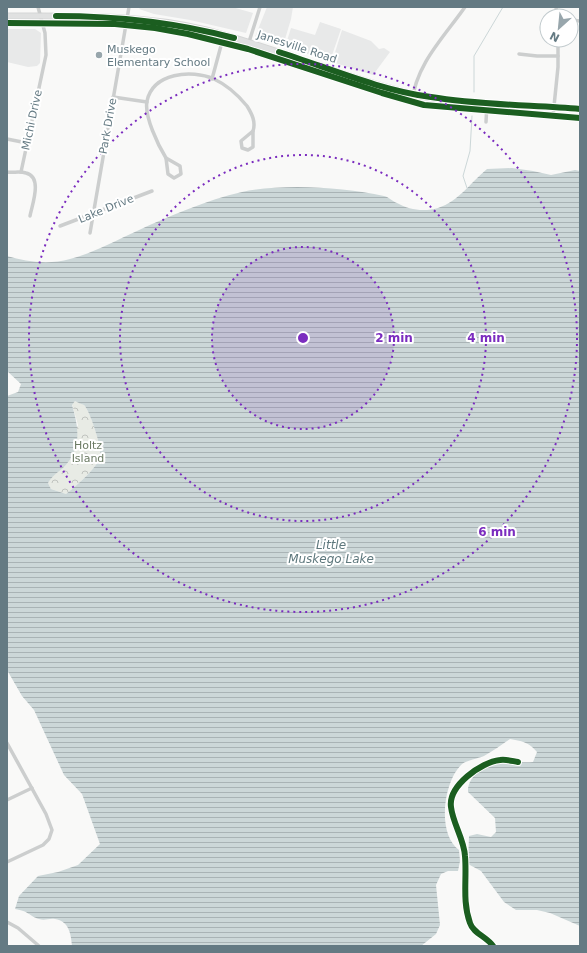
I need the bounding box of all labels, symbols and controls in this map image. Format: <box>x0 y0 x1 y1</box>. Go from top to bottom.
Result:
north arrow <box>539 8 579 48</box>
street label: Janesville Road <box>255 28 338 66</box>
text: N <box>548 29 562 44</box>
place label: Muskego Elementary School <box>107 43 210 69</box>
marker: Muskego Elementary School <box>94 50 104 60</box>
street label: Michi Drive <box>19 88 45 151</box>
street label: Park Drive <box>97 97 119 155</box>
street label: Lake Drive <box>76 192 136 226</box>
centre of rings <box>296 331 310 345</box>
text: 2 min <box>375 331 413 345</box>
text: 4 min <box>467 331 505 345</box>
park label: Holtz Island <box>72 439 104 465</box>
text: 6 min <box>478 525 516 539</box>
water label: Little Muskego Lake <box>288 538 374 566</box>

